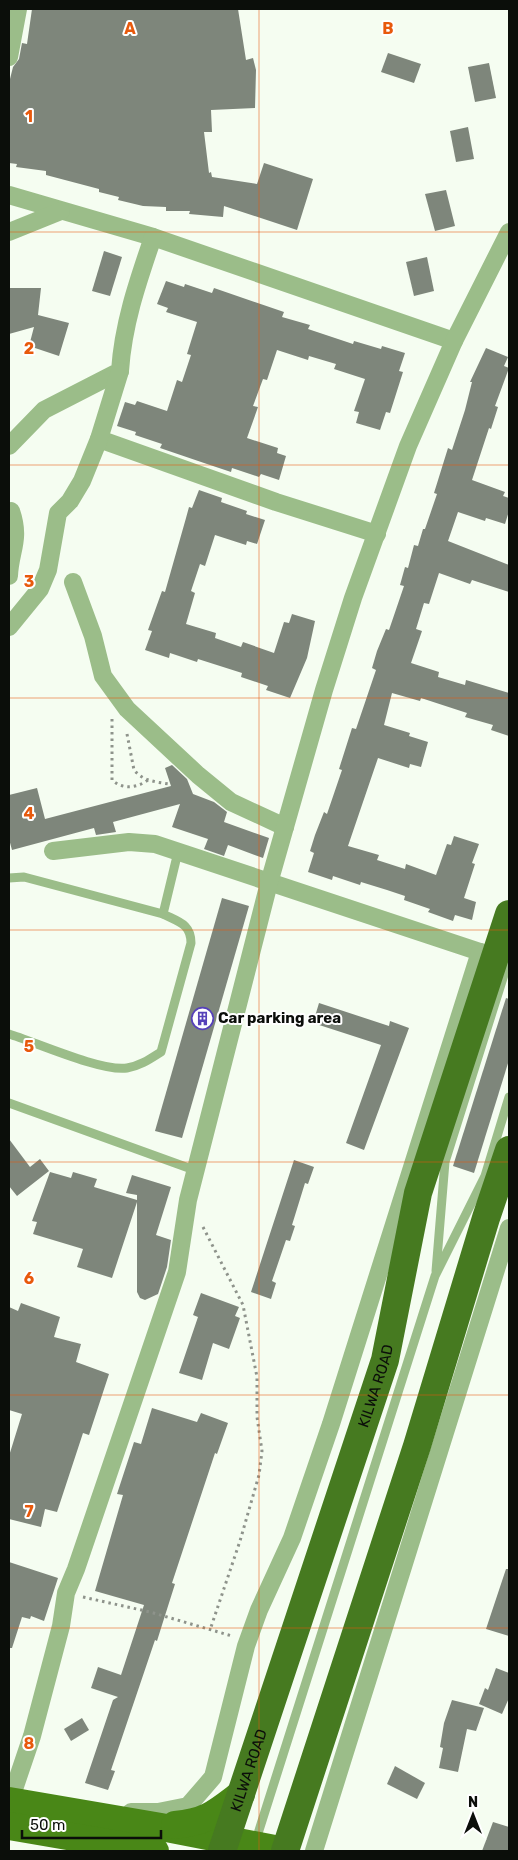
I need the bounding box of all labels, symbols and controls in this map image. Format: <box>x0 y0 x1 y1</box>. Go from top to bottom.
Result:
text: A <box>124 19 136 38</box>
text: B <box>382 19 394 38</box>
text: 1 <box>25 107 33 126</box>
text: 2 <box>24 339 34 358</box>
text: 3 <box>24 572 34 591</box>
text: 4 <box>24 804 35 823</box>
building icon: Car parking area <box>190 1006 214 1030</box>
place label: Car parking area <box>218 1009 341 1027</box>
text: 5 <box>24 1037 34 1056</box>
text: 6 <box>24 1269 34 1288</box>
street label: KILWA ROAD <box>354 1343 397 1430</box>
text: 7 <box>24 1502 34 1521</box>
street label: KILWA ROAD <box>227 1727 271 1814</box>
text: 8 <box>24 1734 35 1753</box>
north arrow <box>448 1790 498 1840</box>
text: N <box>468 1794 478 1811</box>
scale bar <box>22 1808 161 1840</box>
text: 50 m <box>30 1816 65 1834</box>

